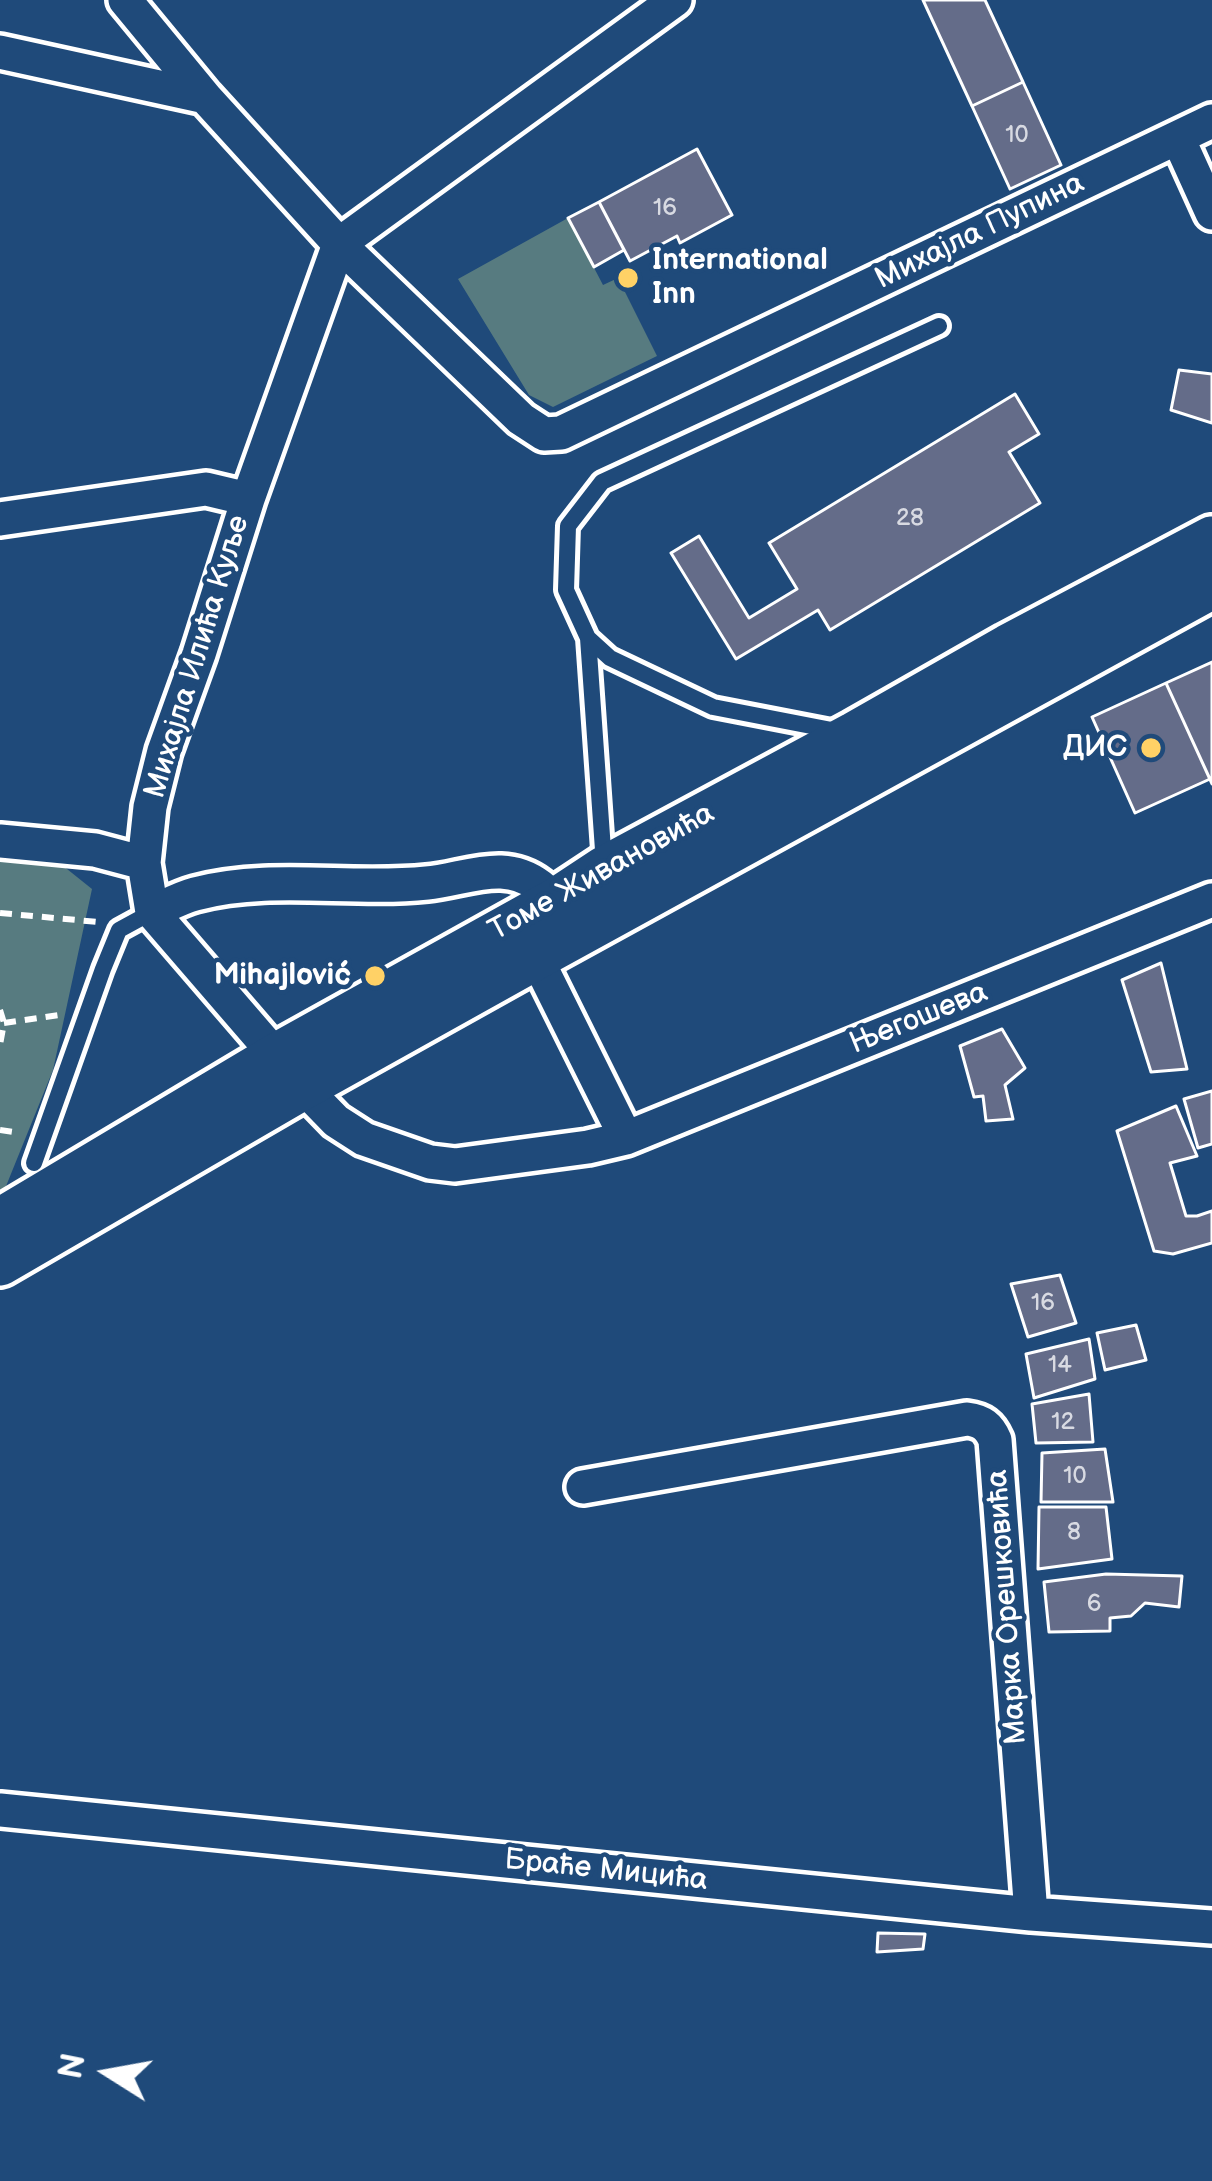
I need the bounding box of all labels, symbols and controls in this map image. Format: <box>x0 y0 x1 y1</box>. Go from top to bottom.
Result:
house number: 10 <box>1005 122 1029 150</box>
street label: Михајла Пупина <box>870 166 1090 298</box>
house number: 16 <box>653 195 677 223</box>
place label: International Inn <box>652 243 828 314</box>
marker: International Inn <box>615 265 641 291</box>
house number: 28 <box>896 505 924 533</box>
street label: Михајла Илића Куље <box>138 511 258 803</box>
place label: ДИС <box>1063 730 1127 766</box>
marker: ДИС <box>1138 735 1164 761</box>
street label: Томе Живановића <box>483 796 721 950</box>
place label: Mihajlović <box>214 958 351 994</box>
marker: Mihajlović <box>362 963 388 989</box>
street label: Његошева <box>845 975 993 1063</box>
house number: 16 <box>1031 1290 1055 1318</box>
house number: 14 <box>1048 1352 1072 1380</box>
house number: 12 <box>1051 1409 1075 1437</box>
house number: 10 <box>1063 1463 1087 1491</box>
street label: Марка Орешковића <box>980 1468 1036 1746</box>
house number: 8 <box>1067 1519 1081 1547</box>
house number: 6 <box>1087 1591 1101 1619</box>
street label: Браће Мицића <box>503 1842 709 1900</box>
north arrow <box>48 2013 168 2133</box>
text: N <box>51 2050 95 2082</box>

